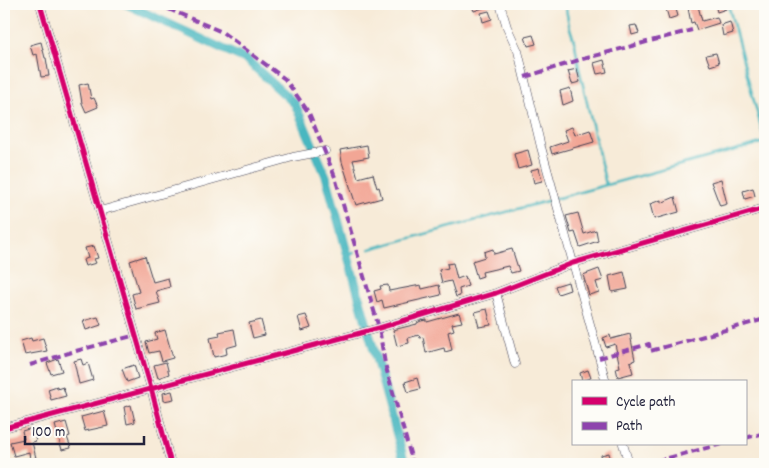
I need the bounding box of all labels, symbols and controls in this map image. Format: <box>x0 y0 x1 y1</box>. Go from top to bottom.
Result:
legend <box>572 380 746 446</box>
text: Cycle path <box>616 392 676 414</box>
scale bar <box>25 413 144 445</box>
text: Path <box>616 416 642 438</box>
text: 100 m <box>32 422 65 444</box>

